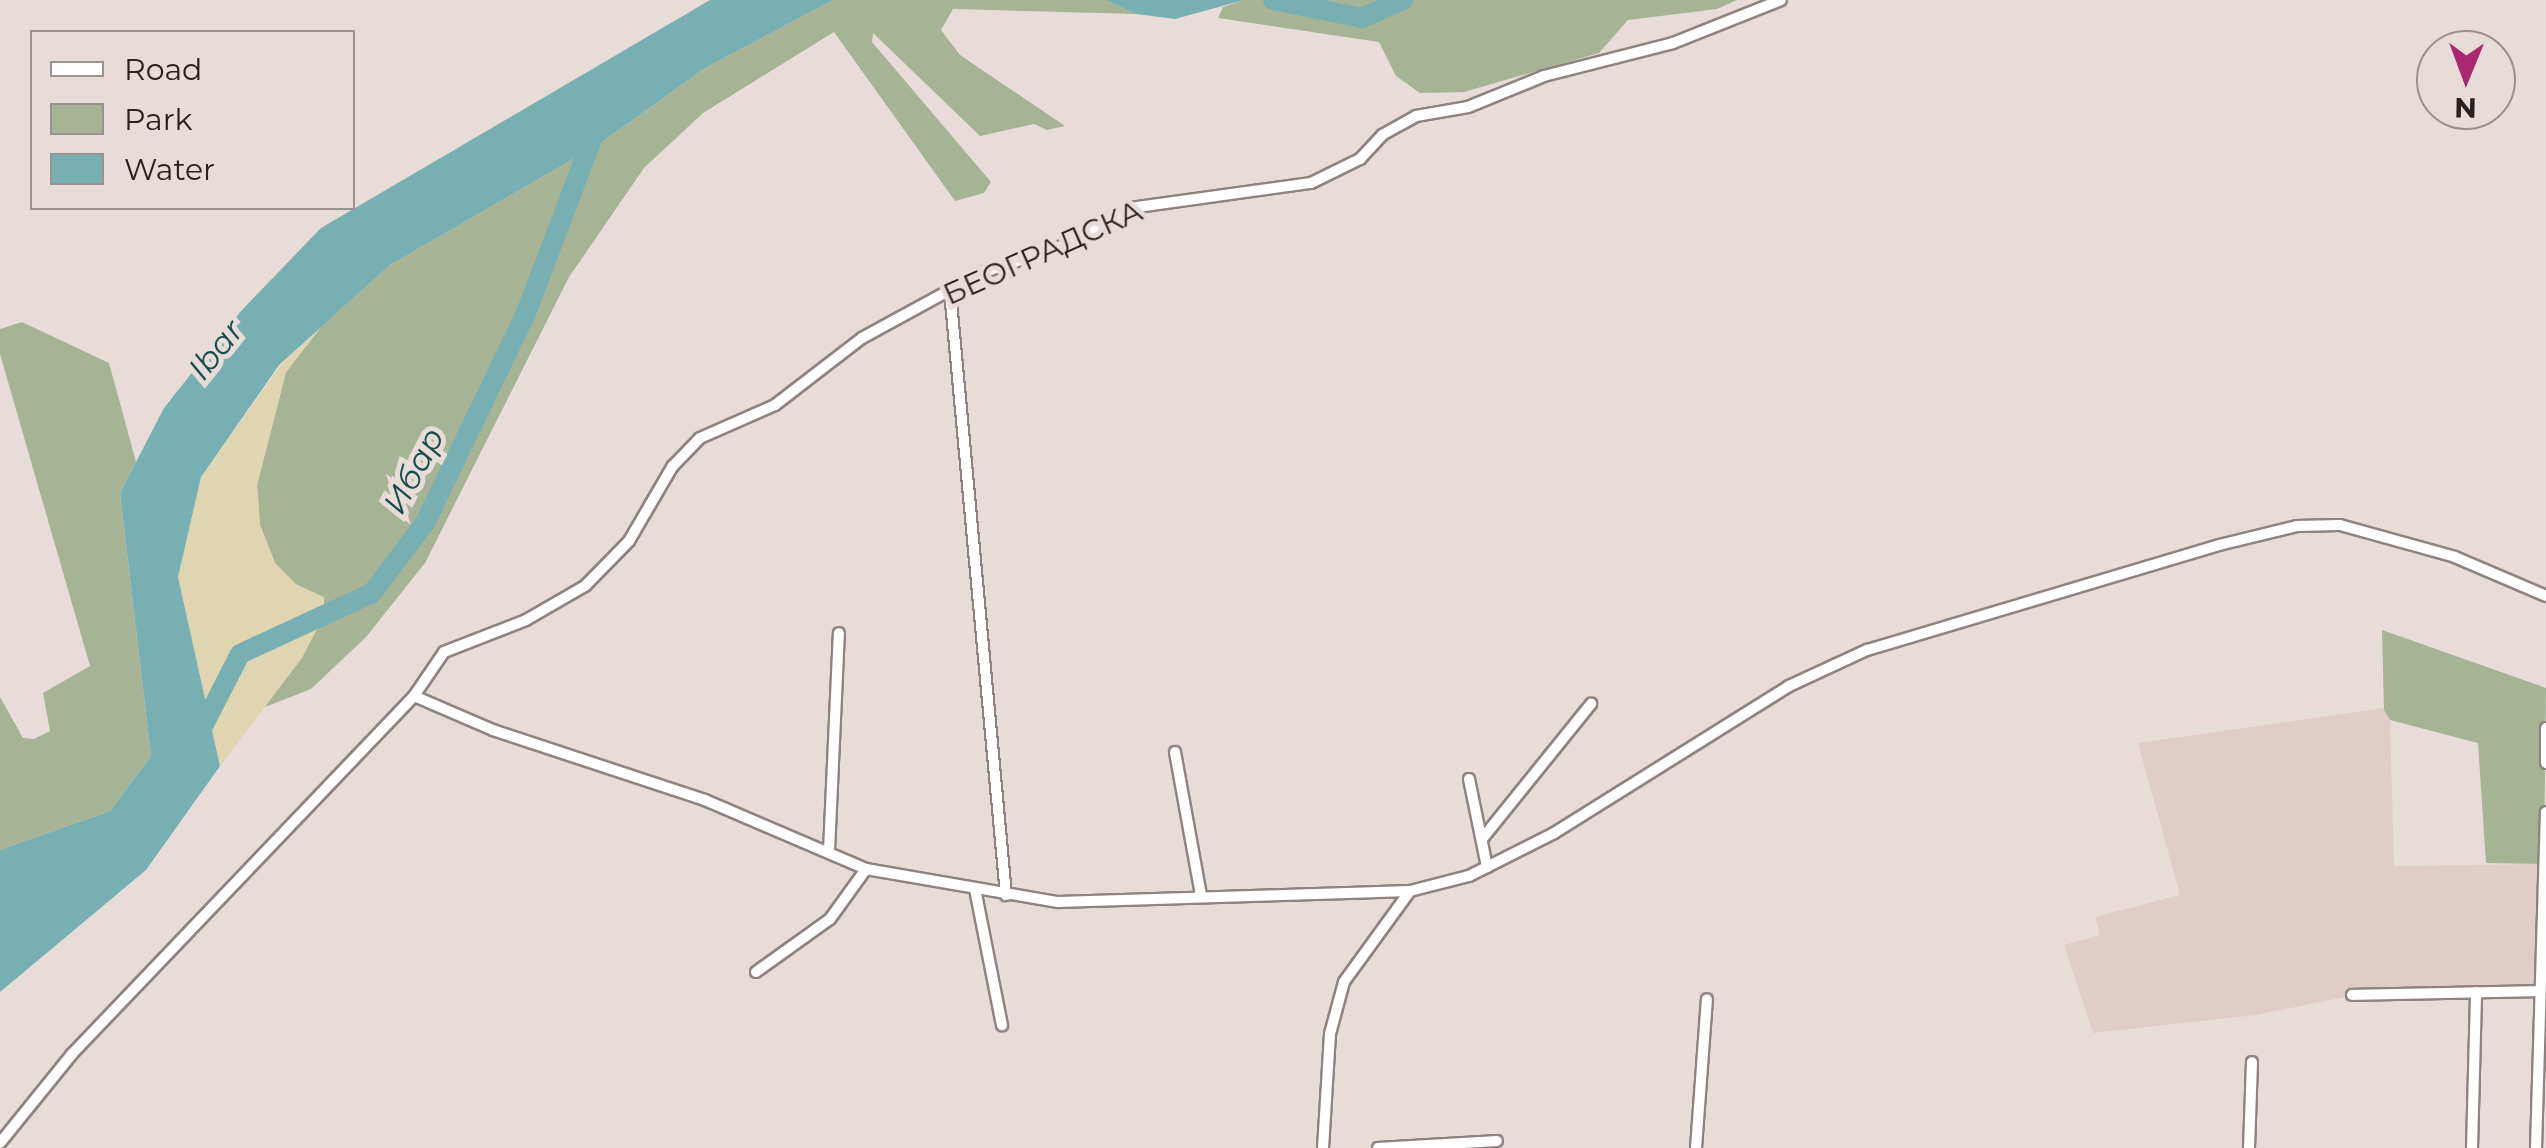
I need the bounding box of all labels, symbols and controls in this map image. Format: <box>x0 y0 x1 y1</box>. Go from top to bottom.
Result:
legend <box>30 30 355 210</box>
north arrow <box>2416 30 2516 130</box>
text: Road <box>124 51 202 88</box>
text: N <box>2454 91 2477 125</box>
text: Park <box>124 101 193 138</box>
text: Water <box>124 151 215 188</box>
street label: БЕОГРАДСКА <box>938 193 1148 313</box>
water label: Ibar <box>180 312 252 388</box>
water label: Ибар <box>376 421 452 521</box>

